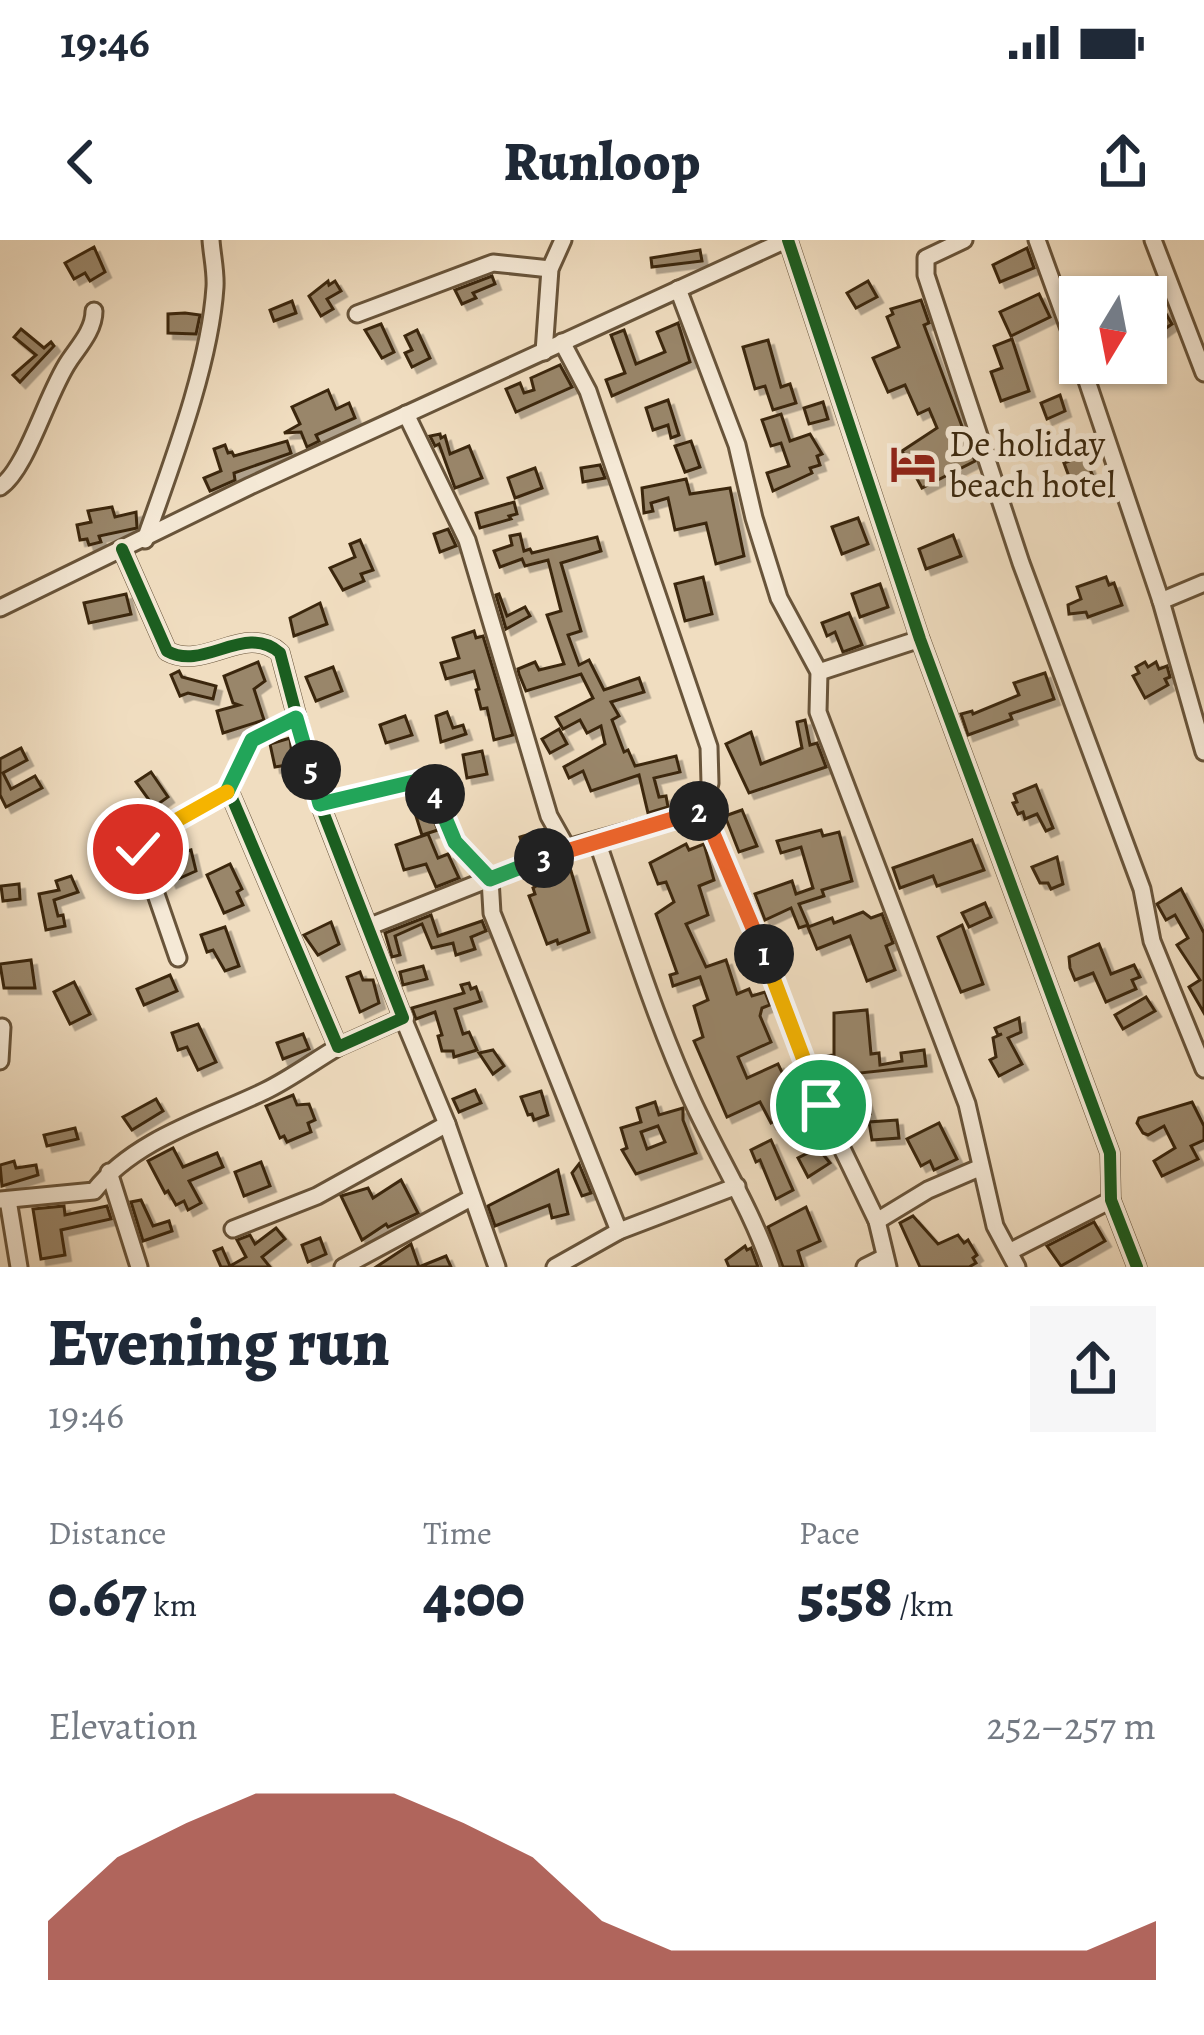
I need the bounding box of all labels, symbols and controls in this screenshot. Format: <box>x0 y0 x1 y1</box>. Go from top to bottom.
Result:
text: 19:46 <box>60 11 150 73</box>
text: Runloop <box>504 125 700 199</box>
icon: back <box>48 129 114 195</box>
icon: share <box>1090 129 1156 195</box>
north arrow <box>1059 276 1167 384</box>
map controls <box>1059 276 1167 384</box>
place label: De holiday beach hotel <box>949 419 1116 509</box>
hotel icon: De holiday beach hotel <box>888 439 938 489</box>
pin: 5 <box>281 740 341 800</box>
text: 5 <box>304 747 318 792</box>
pin: 4 <box>405 764 465 824</box>
text: 4 <box>427 771 443 816</box>
pin: 2 <box>669 781 729 841</box>
text: 2 <box>691 788 707 833</box>
pin <box>87 798 189 900</box>
icon: check <box>105 816 171 882</box>
pin: 3 <box>514 828 574 888</box>
text: 3 <box>537 835 551 880</box>
pin: 1 <box>734 924 794 984</box>
text: 1 <box>758 931 770 976</box>
pin <box>770 1054 872 1156</box>
icon: arrive <box>788 1072 854 1138</box>
text: Evening run <box>48 1298 390 1388</box>
button: share <box>1030 1306 1156 1432</box>
text: 19:46 <box>48 1388 124 1441</box>
text: Distance <box>48 1510 166 1555</box>
text: Time <box>423 1510 492 1555</box>
text: Pace <box>799 1510 860 1555</box>
text: 0.67 <box>48 1555 147 1637</box>
text: 4:00 <box>423 1555 525 1637</box>
text: 5:58 <box>799 1555 893 1637</box>
text: km <box>147 1582 197 1627</box>
text: /km <box>893 1582 954 1627</box>
text: Elevation <box>48 1699 198 1752</box>
text: 252–257 m <box>987 1699 1156 1752</box>

